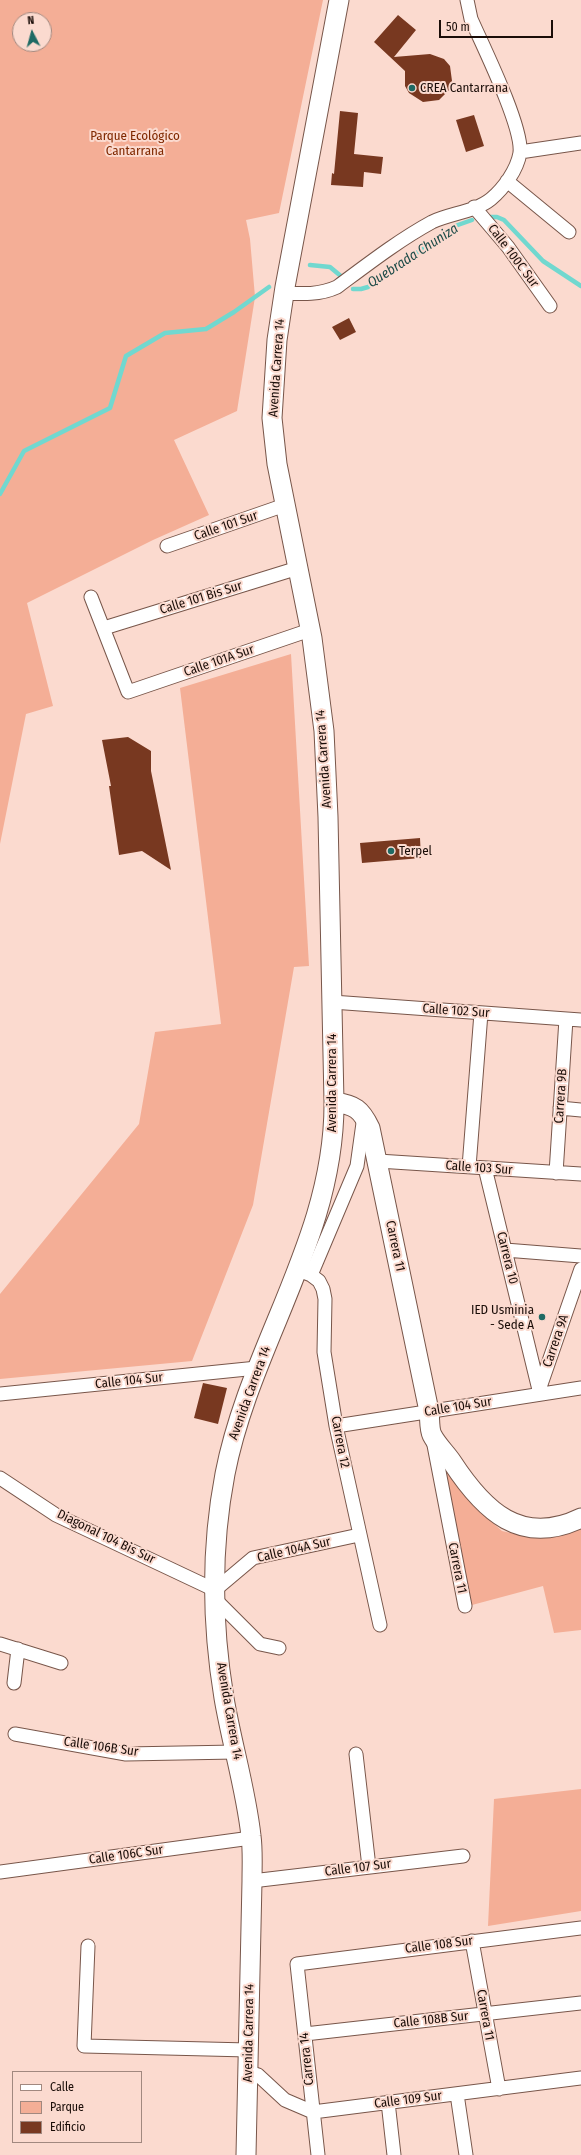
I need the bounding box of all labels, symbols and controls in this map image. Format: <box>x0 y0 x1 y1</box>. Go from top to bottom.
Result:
north arrow <box>12 12 52 52</box>
scale bar <box>441 12 555 38</box>
text: N <box>27 14 35 27</box>
text: 50 m <box>446 20 470 34</box>
place label: CREA Cantarrana <box>420 80 508 96</box>
marker: CREA Cantarrana <box>407 83 417 93</box>
park label: Parque Ecológico Cantarrana <box>90 128 180 159</box>
water label: Quebrada Chuniza <box>365 220 461 292</box>
street label: Calle 100C Sur <box>484 221 542 291</box>
street label: Avenida Carrera 14 <box>266 318 288 418</box>
street label: Calle 101 Sur <box>192 508 260 544</box>
street label: Calle 101 Bis Sur <box>158 578 244 618</box>
street label: Calle 101A Sur <box>182 642 256 680</box>
street label: Avenida Carrera 14 <box>313 709 335 809</box>
place label: Terpel <box>399 843 432 859</box>
marker: Terpel <box>386 846 396 856</box>
street label: Calle 102 Sur <box>422 1001 490 1021</box>
street label: Avenida Carrera 14 <box>324 1034 340 1132</box>
street label: Carrera 9B <box>551 1068 571 1124</box>
street label: Calle 103 Sur <box>445 1158 513 1178</box>
street label: Carrera 11 <box>382 1219 408 1273</box>
street label: Carrera 10 <box>493 1230 521 1286</box>
place label: IED Usminia - Sede A <box>471 1302 534 1333</box>
marker: IED Usminia - Sede A <box>537 1312 547 1322</box>
street label: Carrera 9A <box>540 1313 572 1369</box>
street label: Avenida Carrera 14 <box>226 1344 274 1442</box>
street label: Calle 104 Sur <box>94 1370 164 1392</box>
street label: Calle 104 Sur <box>423 1394 493 1420</box>
street label: Carrera 12 <box>327 1415 353 1469</box>
street label: Diagonal 104 Bis Sur <box>54 1506 158 1568</box>
street label: Calle 104A Sur <box>256 1534 332 1566</box>
street label: Carrera 11 <box>444 1541 470 1595</box>
street label: Avenida Carrera 14 <box>213 1661 245 1761</box>
street label: Calle 106B Sur <box>63 1734 139 1760</box>
street label: Calle 106C Sur <box>88 1842 164 1868</box>
street label: Calle 107 Sur <box>324 1856 392 1880</box>
street label: Calle 108 Sur <box>404 1933 474 1957</box>
street label: Avenida Carrera 14 <box>240 1984 258 2082</box>
street label: Carrera 11 <box>473 1988 497 2042</box>
street label: Calle 108B Sur <box>393 2008 469 2032</box>
street label: Carrera 14 <box>296 2032 318 2086</box>
legend <box>12 2071 142 2143</box>
text: Calle <box>50 2080 74 2094</box>
street label: Calle 109 Sur <box>373 2088 443 2112</box>
text: Parque <box>50 2100 84 2114</box>
text: Edificio <box>50 2120 86 2134</box>

